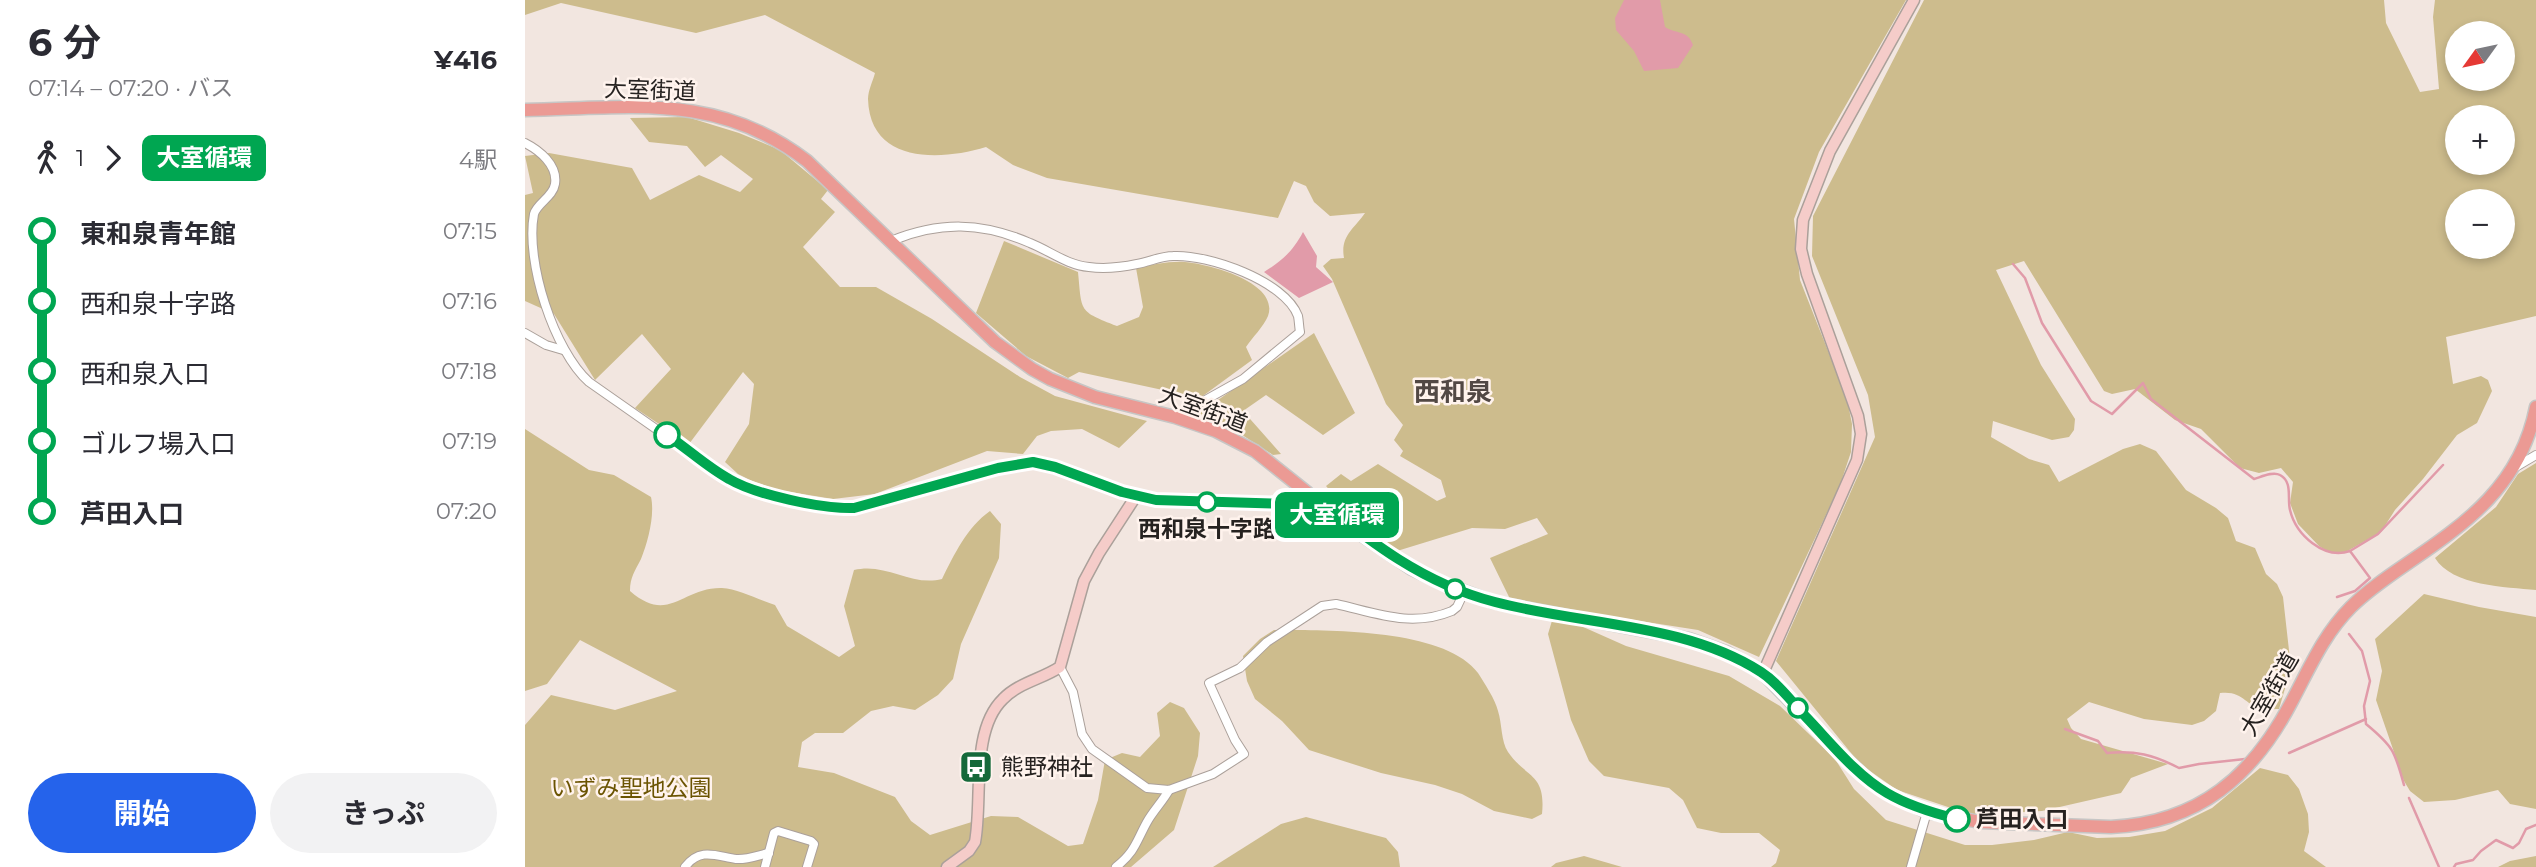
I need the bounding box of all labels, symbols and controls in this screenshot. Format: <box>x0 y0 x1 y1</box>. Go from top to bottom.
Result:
text: 6 分 <box>28 19 101 66</box>
north arrow <box>2445 21 2515 91</box>
map controls <box>2445 21 2515 259</box>
text: ¥416 <box>434 44 497 76</box>
text: 07:14 – 07:20 · バス <box>28 74 233 102</box>
street label: 大室街道 <box>604 74 696 106</box>
button: + <box>2445 105 2515 175</box>
icon: walk <box>28 139 66 177</box>
icon: forward <box>94 139 132 177</box>
text: 大室循環 <box>156 143 252 172</box>
text: 1 <box>76 144 84 172</box>
text: 4駅 <box>459 146 497 174</box>
button: − <box>2445 189 2515 259</box>
text: 07:15 <box>443 217 497 245</box>
text: 東和泉青年館 <box>80 218 236 250</box>
text: 07:16 <box>442 287 497 315</box>
text: 西和泉十字路 <box>80 288 236 320</box>
text: 07:18 <box>441 357 497 385</box>
text: 西和泉入口 <box>80 358 210 390</box>
district label: 西和泉 <box>1414 376 1492 408</box>
street label: 大室街道 <box>1155 380 1251 438</box>
unlabelled marker <box>654 422 680 448</box>
text: 07:19 <box>442 427 497 455</box>
text: ゴルフ場入口 <box>80 428 236 460</box>
marker: 西和泉十字路 <box>1197 492 1217 512</box>
line badge: 大室循環 <box>1288 492 1386 538</box>
text: 07:20 <box>436 497 497 525</box>
text: 芦田入口 <box>80 498 184 530</box>
text: 大室循環 <box>1289 500 1385 529</box>
place label: 西和泉十字路 <box>1138 515 1276 543</box>
unlabelled marker <box>1445 579 1465 599</box>
street label: 大室街道 <box>2234 647 2304 741</box>
unlabelled marker <box>1788 698 1808 718</box>
bus stop icon: 熊野神社 <box>957 748 995 786</box>
place label: 熊野神社 <box>1001 753 1093 781</box>
button: 開始 <box>28 773 256 853</box>
button: きっぷ <box>270 773 497 853</box>
park label: いずみ聖地公園 <box>551 774 712 802</box>
place label: 芦田入口 <box>1976 805 2068 833</box>
marker: 芦田入口 <box>1944 806 1970 832</box>

